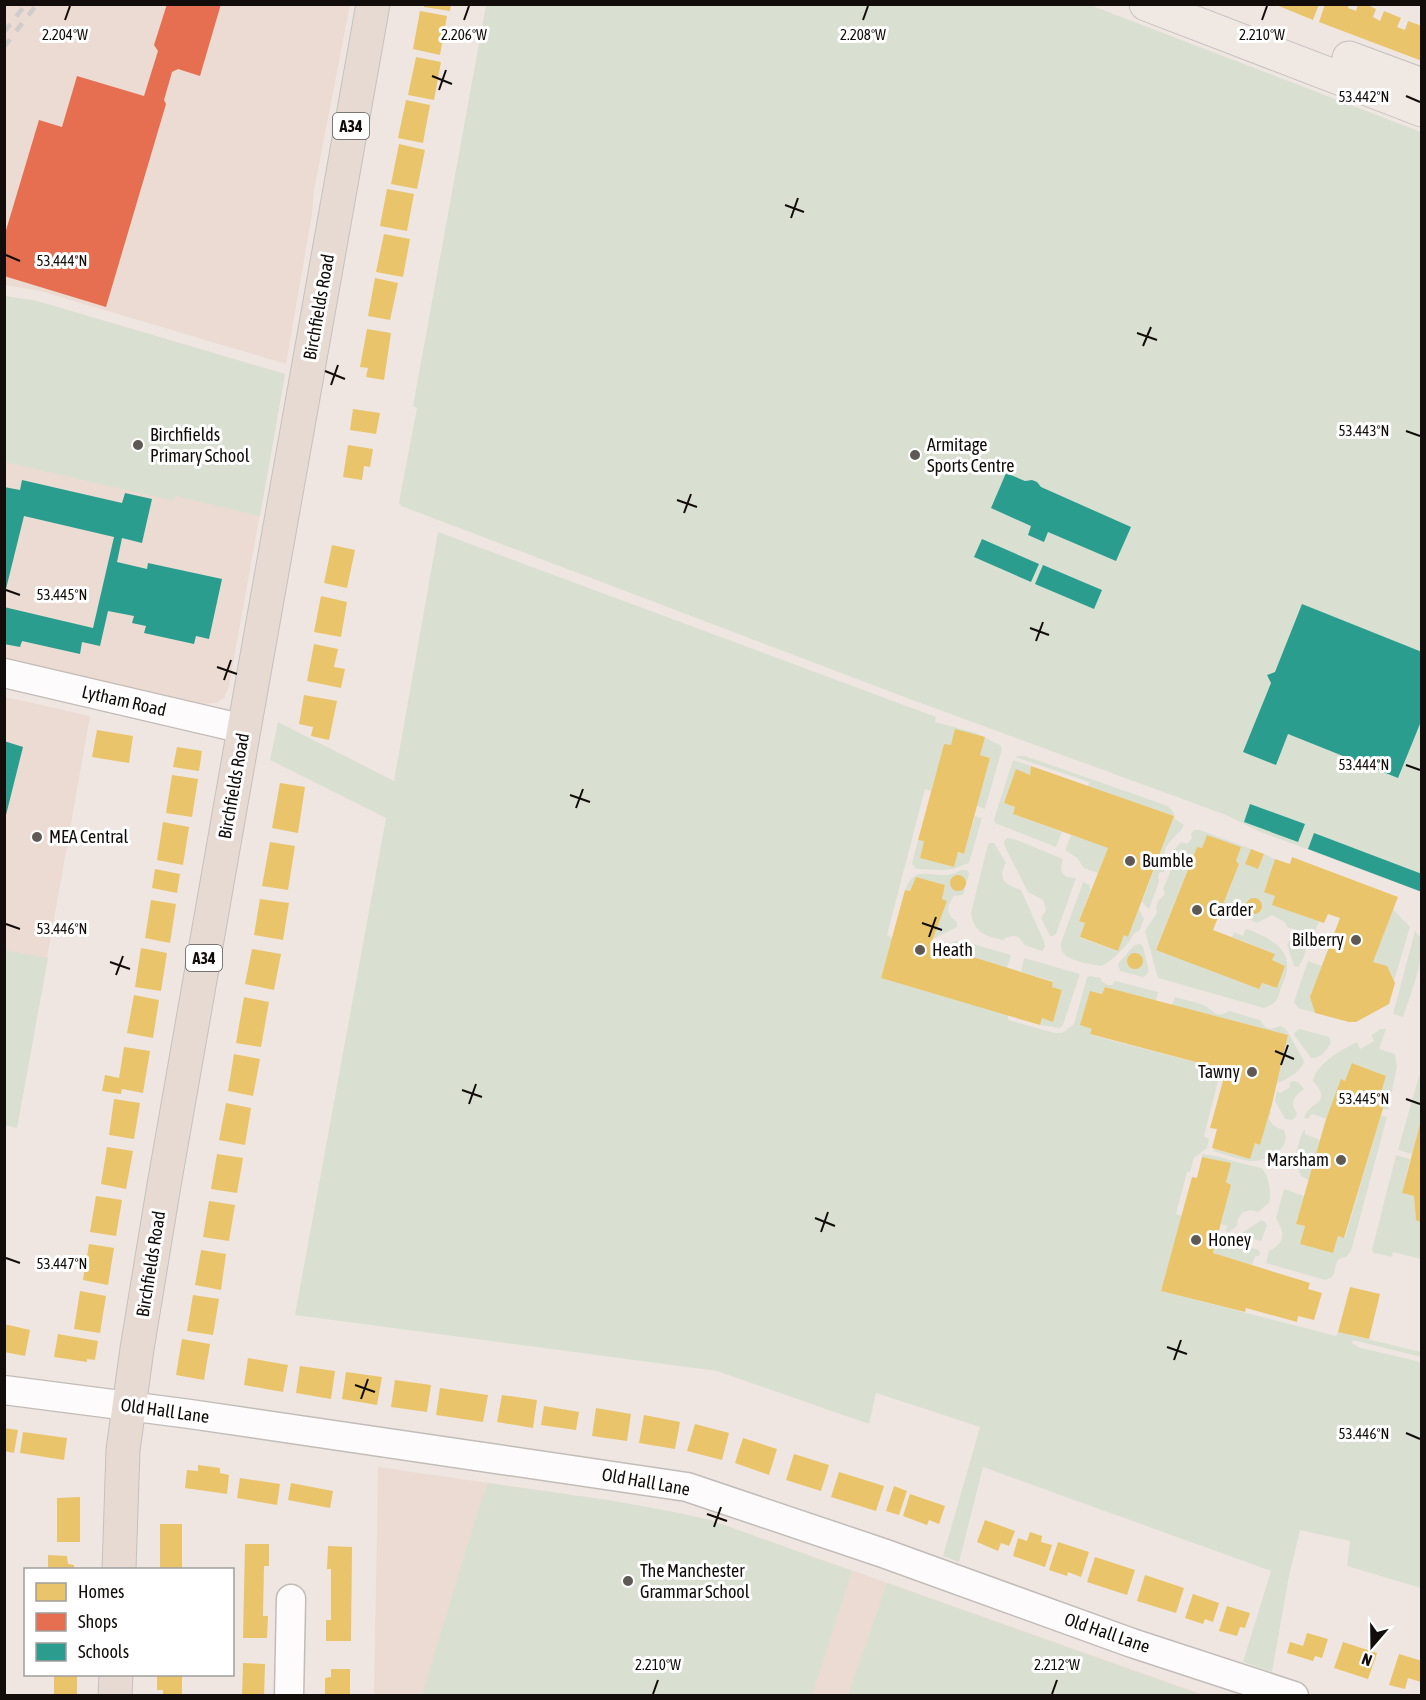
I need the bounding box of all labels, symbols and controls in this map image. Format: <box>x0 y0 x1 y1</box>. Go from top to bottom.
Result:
text: 2.204°W <box>42 26 88 43</box>
text: 2.206°W <box>441 26 487 43</box>
text: 2.208°W <box>840 26 886 43</box>
text: 2.210°W <box>1239 26 1285 43</box>
text: 53.442°N <box>1339 88 1389 105</box>
road number: A34 <box>333 113 369 139</box>
text: 53.444°N <box>37 252 87 269</box>
street label: Birchfields Road <box>299 252 338 361</box>
text: 53.443°N <box>1339 422 1389 439</box>
place label: Birchfields Primary School <box>150 424 250 466</box>
place label: Armitage Sports Centre <box>927 434 1014 476</box>
marker: Birchfields Primary School <box>131 438 145 452</box>
marker: Armitage Sports Centre <box>908 448 922 462</box>
text: 53.445°N <box>37 586 87 603</box>
street label: Lytham Road <box>80 681 168 720</box>
street label: Birchfields Road <box>214 731 253 840</box>
text: 53.444°N <box>1339 756 1389 773</box>
place label: MEA Central <box>49 826 129 847</box>
marker: MEA Central <box>30 830 44 844</box>
place label: Bumble <box>1142 850 1193 871</box>
marker: Bumble <box>1123 854 1137 868</box>
place label: Carder <box>1209 899 1253 920</box>
marker: Carder <box>1190 903 1204 917</box>
text: 53.446°N <box>37 920 87 937</box>
place label: Bilberry <box>1292 929 1344 950</box>
marker: Bilberry <box>1349 933 1363 947</box>
place label: Heath <box>932 939 973 960</box>
marker: Heath <box>913 943 927 957</box>
road number: A34 <box>186 945 222 971</box>
place label: Tawny <box>1198 1061 1240 1082</box>
marker: Tawny <box>1245 1065 1259 1079</box>
text: 53.445°N <box>1339 1090 1389 1107</box>
place label: Marsham <box>1267 1149 1329 1170</box>
marker: Marsham <box>1334 1153 1348 1167</box>
street label: Birchfields Road <box>132 1209 169 1318</box>
place label: Honey <box>1208 1229 1251 1250</box>
marker: Honey <box>1189 1233 1203 1247</box>
text: 53.447°N <box>37 1255 87 1272</box>
street label: Old Hall Lane <box>119 1394 211 1427</box>
text: 53.446°N <box>1339 1425 1389 1442</box>
street label: Old Hall Lane <box>600 1463 692 1500</box>
place label: The Manchester Grammar School <box>640 1560 750 1602</box>
legend <box>24 1568 234 1676</box>
marker: The Manchester Grammar School <box>621 1574 635 1588</box>
text: Homes <box>78 1581 124 1602</box>
street label: Old Hall Lane <box>1062 1608 1153 1657</box>
text: Shops <box>78 1611 118 1632</box>
north arrow <box>1342 1616 1402 1676</box>
text: Schools <box>78 1641 129 1662</box>
text: N <box>1359 1650 1374 1670</box>
text: 2.210°W <box>635 1656 681 1673</box>
text: 2.212°W <box>1034 1656 1080 1673</box>

